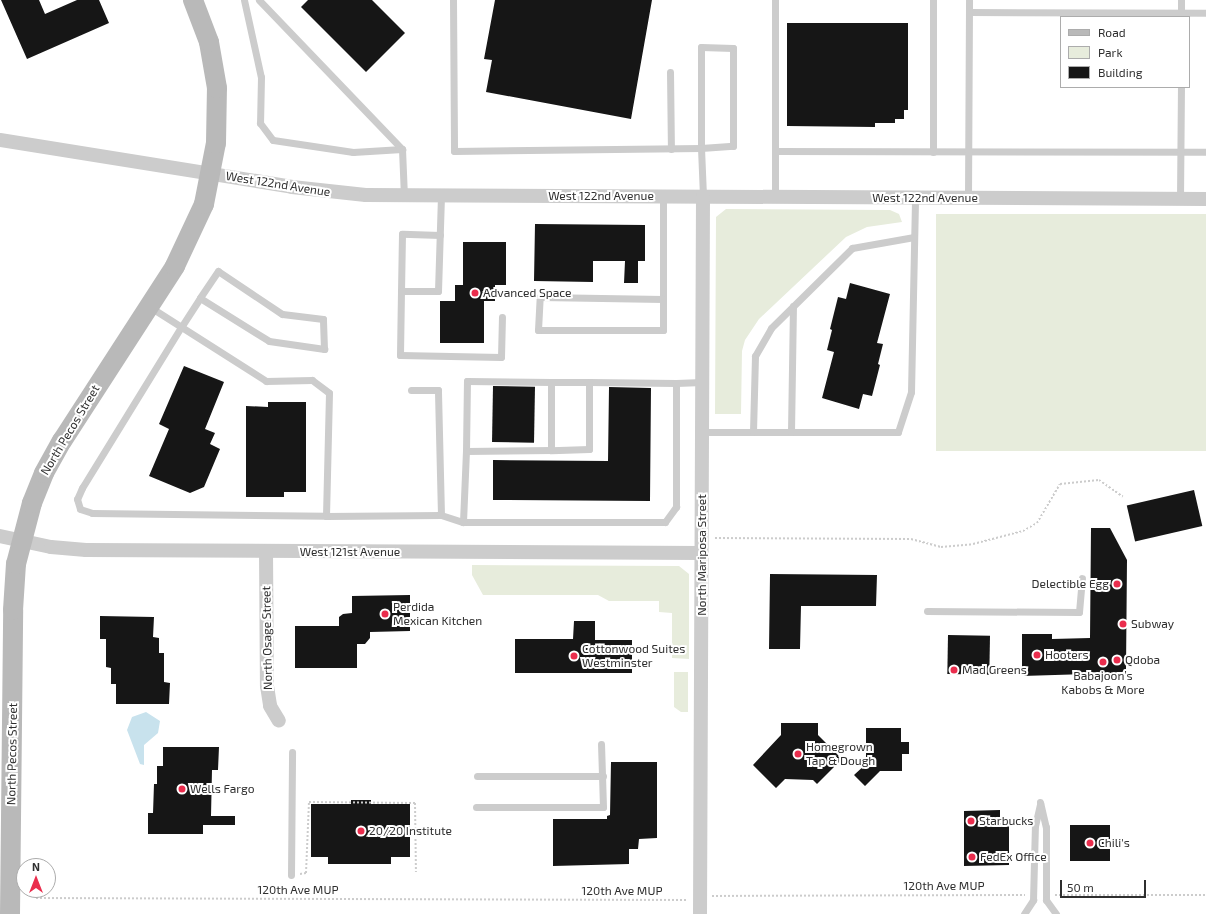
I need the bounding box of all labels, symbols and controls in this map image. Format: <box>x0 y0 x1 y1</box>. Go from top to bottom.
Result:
legend <box>1060 16 1190 88</box>
text: Road <box>1098 25 1126 39</box>
text: Park <box>1098 45 1123 59</box>
text: Building <box>1098 65 1142 79</box>
street label: West 122nd Avenue <box>225 169 331 199</box>
street label: West 122nd Avenue <box>548 189 654 203</box>
street label: West 122nd Avenue <box>872 191 978 205</box>
place label: Advanced Space <box>483 286 571 300</box>
marker: Advanced Space <box>470 288 480 298</box>
street label: North Pecos Street <box>37 382 103 478</box>
street label: North Mariposa Street <box>695 494 709 616</box>
street label: West 121st Avenue <box>300 545 400 559</box>
place label: Delectible Egg <box>1032 577 1109 591</box>
marker: Delectible Egg <box>1112 579 1122 589</box>
street label: North Osage Street <box>259 586 275 690</box>
place label: Perdida Mexican Kitchen <box>393 600 482 628</box>
marker: Perdida Mexican Kitchen <box>380 609 390 619</box>
place label: Subway <box>1131 617 1174 631</box>
marker: Subway <box>1118 619 1128 629</box>
place label: Cottonwood Suites Westminster <box>582 642 685 670</box>
place label: Hooters <box>1045 648 1089 662</box>
marker: Hooters <box>1032 650 1042 660</box>
marker: Cottonwood Suites Westminster <box>569 651 579 661</box>
place label: Qdoba <box>1125 653 1160 667</box>
marker: Qdoba <box>1112 655 1122 665</box>
marker: Babajoon’s Kabobs & More <box>1098 657 1108 667</box>
place label: Mad Greens <box>962 663 1027 677</box>
marker: Mad Greens <box>949 665 959 675</box>
place label: Babajoon’s Kabobs & More <box>1061 669 1145 697</box>
street label: North Pecos Street <box>4 703 20 805</box>
place label: Homegrown Tap & Dough <box>806 740 875 768</box>
marker: Homegrown Tap & Dough <box>793 749 803 759</box>
place label: Wells Fargo <box>190 782 255 796</box>
marker: Wells Fargo <box>177 784 187 794</box>
place label: Starbucks <box>979 814 1033 828</box>
marker: Starbucks <box>966 816 976 826</box>
place label: 20/20 Institute <box>369 824 452 838</box>
marker: 20/20 Institute <box>356 826 366 836</box>
place label: Chili's <box>1098 836 1130 850</box>
marker: Chili's <box>1085 838 1095 848</box>
place label: FedEx Office <box>980 850 1047 864</box>
marker: FedEx Office <box>967 852 977 862</box>
north arrow <box>16 858 56 898</box>
text: N <box>32 860 40 873</box>
scale bar <box>1062 872 1148 898</box>
street label: 120th Ave MUP <box>903 879 985 893</box>
text: 50 m <box>1067 880 1094 894</box>
street label: 120th Ave MUP <box>257 883 339 897</box>
street label: 120th Ave MUP <box>581 884 663 898</box>

